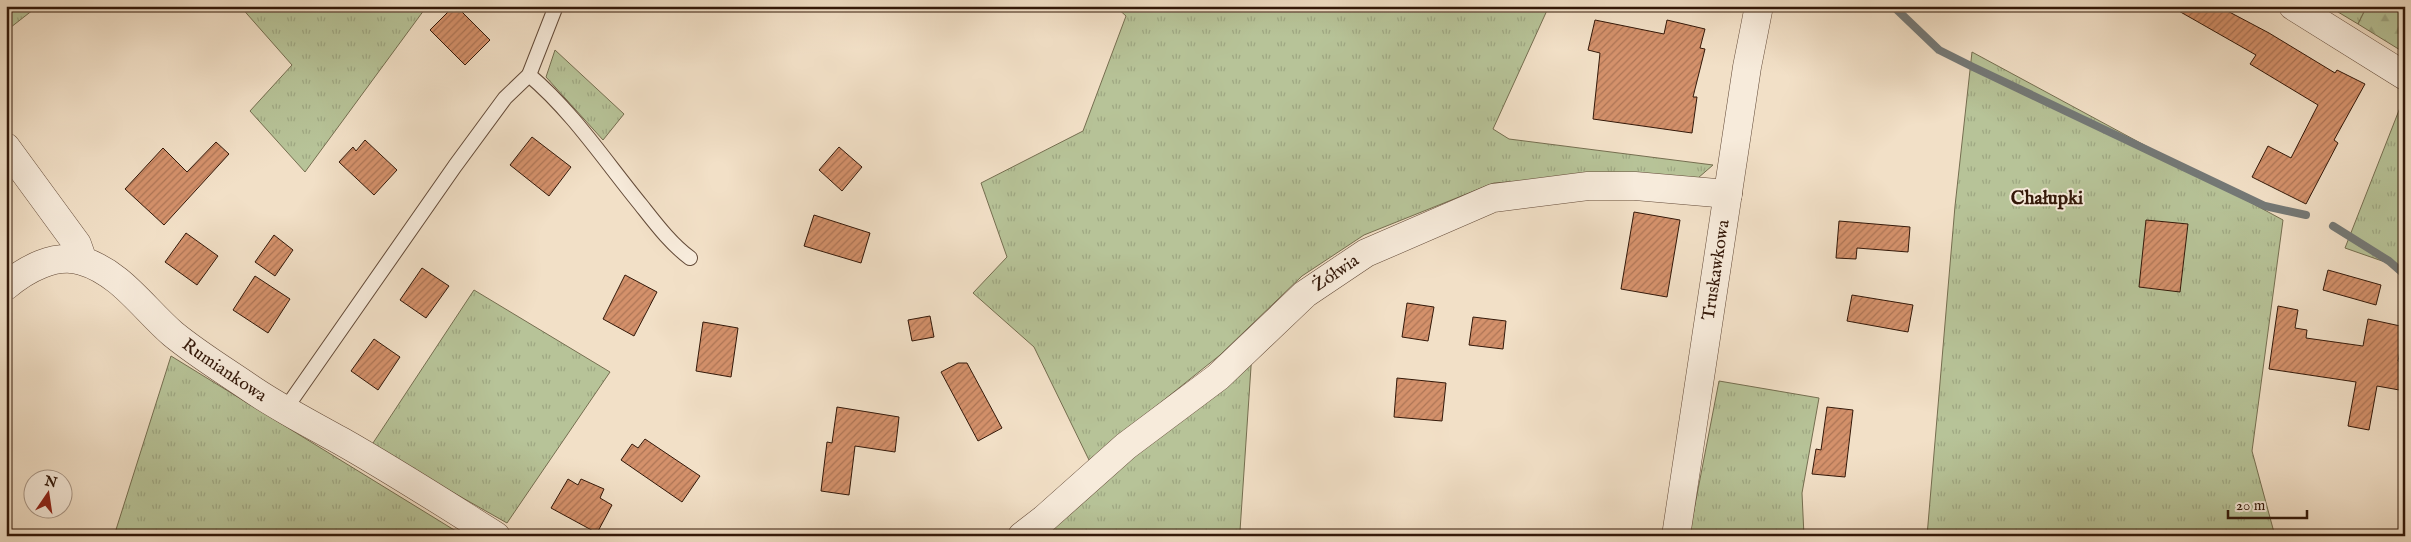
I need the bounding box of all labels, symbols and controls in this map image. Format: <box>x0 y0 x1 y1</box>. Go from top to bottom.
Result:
district label: Chałupki <box>2011 187 2083 211</box>
street label: Truskawkowa <box>1697 218 1735 322</box>
street label: Żółwia <box>1307 249 1364 297</box>
street label: Rumiankowa <box>177 334 271 408</box>
north arrow <box>22 470 72 520</box>
text: N <box>42 472 59 492</box>
scale bar <box>2228 487 2307 519</box>
text: 20 m <box>2236 496 2266 515</box>

